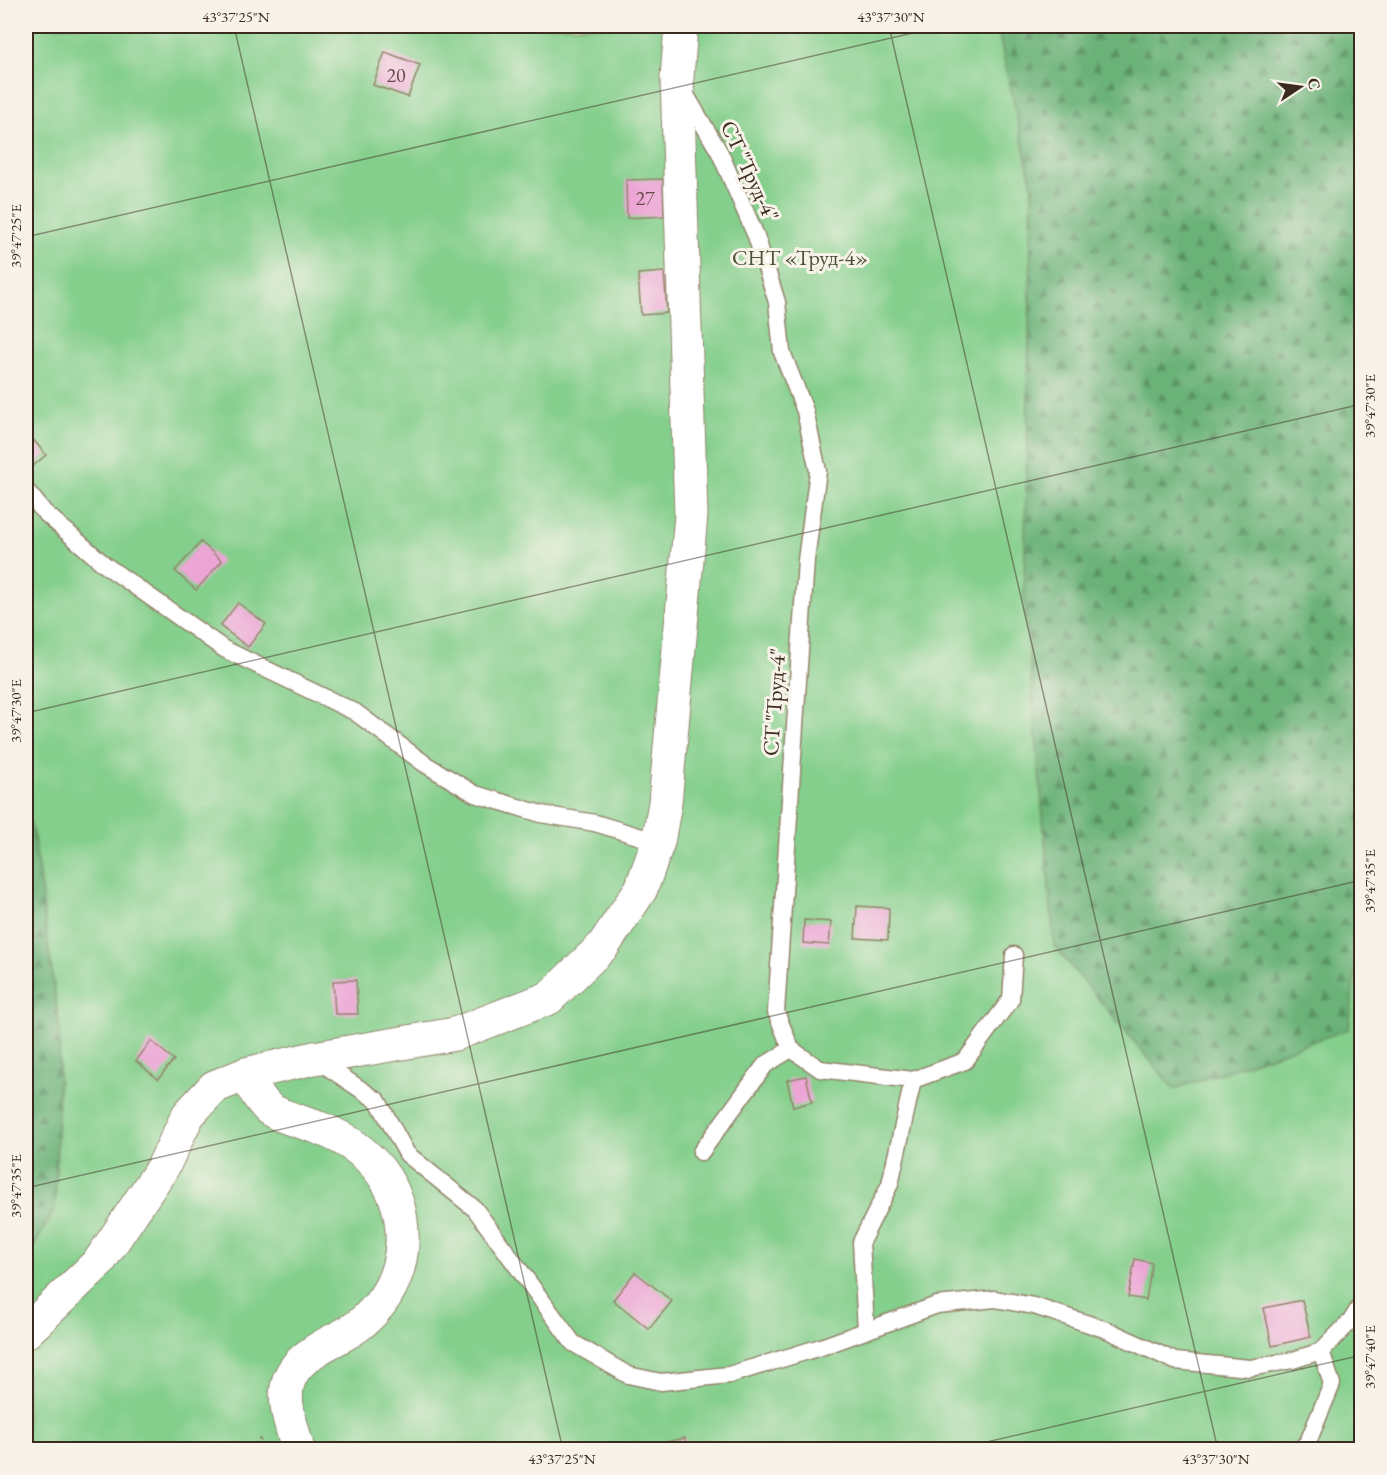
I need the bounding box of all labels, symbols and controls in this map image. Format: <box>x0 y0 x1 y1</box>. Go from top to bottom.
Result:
text: 43°37'25"N <box>202 7 270 26</box>
text: 43°37'30"N <box>857 7 925 26</box>
north arrow <box>1270 57 1330 117</box>
house number: 20 <box>386 62 406 88</box>
text: С <box>1303 76 1326 92</box>
street label: СТ "Труд-4" <box>714 116 786 226</box>
house number: 27 <box>635 185 655 211</box>
text: 39°47'25"E <box>6 203 25 268</box>
park label: СНТ «Труд-4» <box>732 243 868 272</box>
text: 39°47'30"E <box>1360 373 1379 438</box>
street label: СТ "Труд-4" <box>756 647 792 757</box>
text: 39°47'30"E <box>6 678 25 743</box>
text: 39°47'35"E <box>1360 848 1379 913</box>
text: 39°47'35"E <box>6 1153 25 1218</box>
text: 39°47'40"E <box>1360 1324 1379 1389</box>
text: 43°37'25"N <box>528 1449 596 1468</box>
text: 43°37'30"N <box>1182 1449 1250 1468</box>

